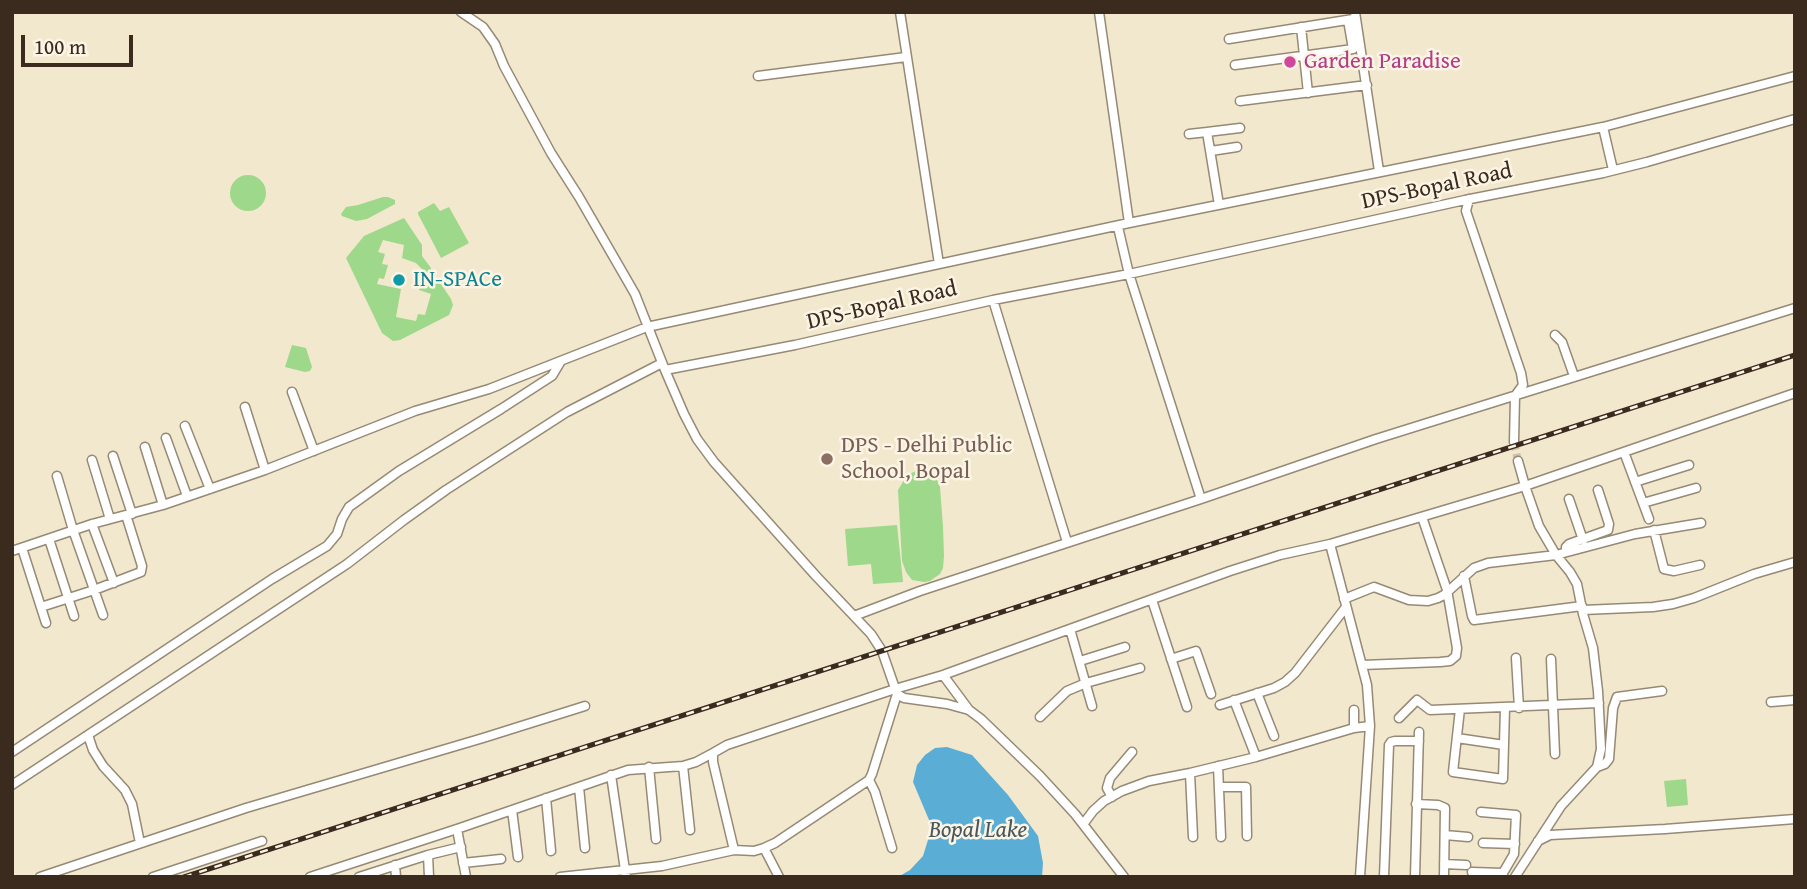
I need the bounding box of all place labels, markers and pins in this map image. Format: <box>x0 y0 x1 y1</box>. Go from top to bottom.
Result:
place label: Garden Paradise <box>1304 48 1461 76</box>
marker: Garden Paradise <box>1282 54 1298 70</box>
place label: IN-SPACe <box>413 266 502 294</box>
marker: IN-SPACe <box>391 272 407 288</box>
place label: DPS - Delhi Public School, Bopal <box>841 432 1012 486</box>
marker: DPS - Delhi Public School, Bopal <box>819 451 835 467</box>

